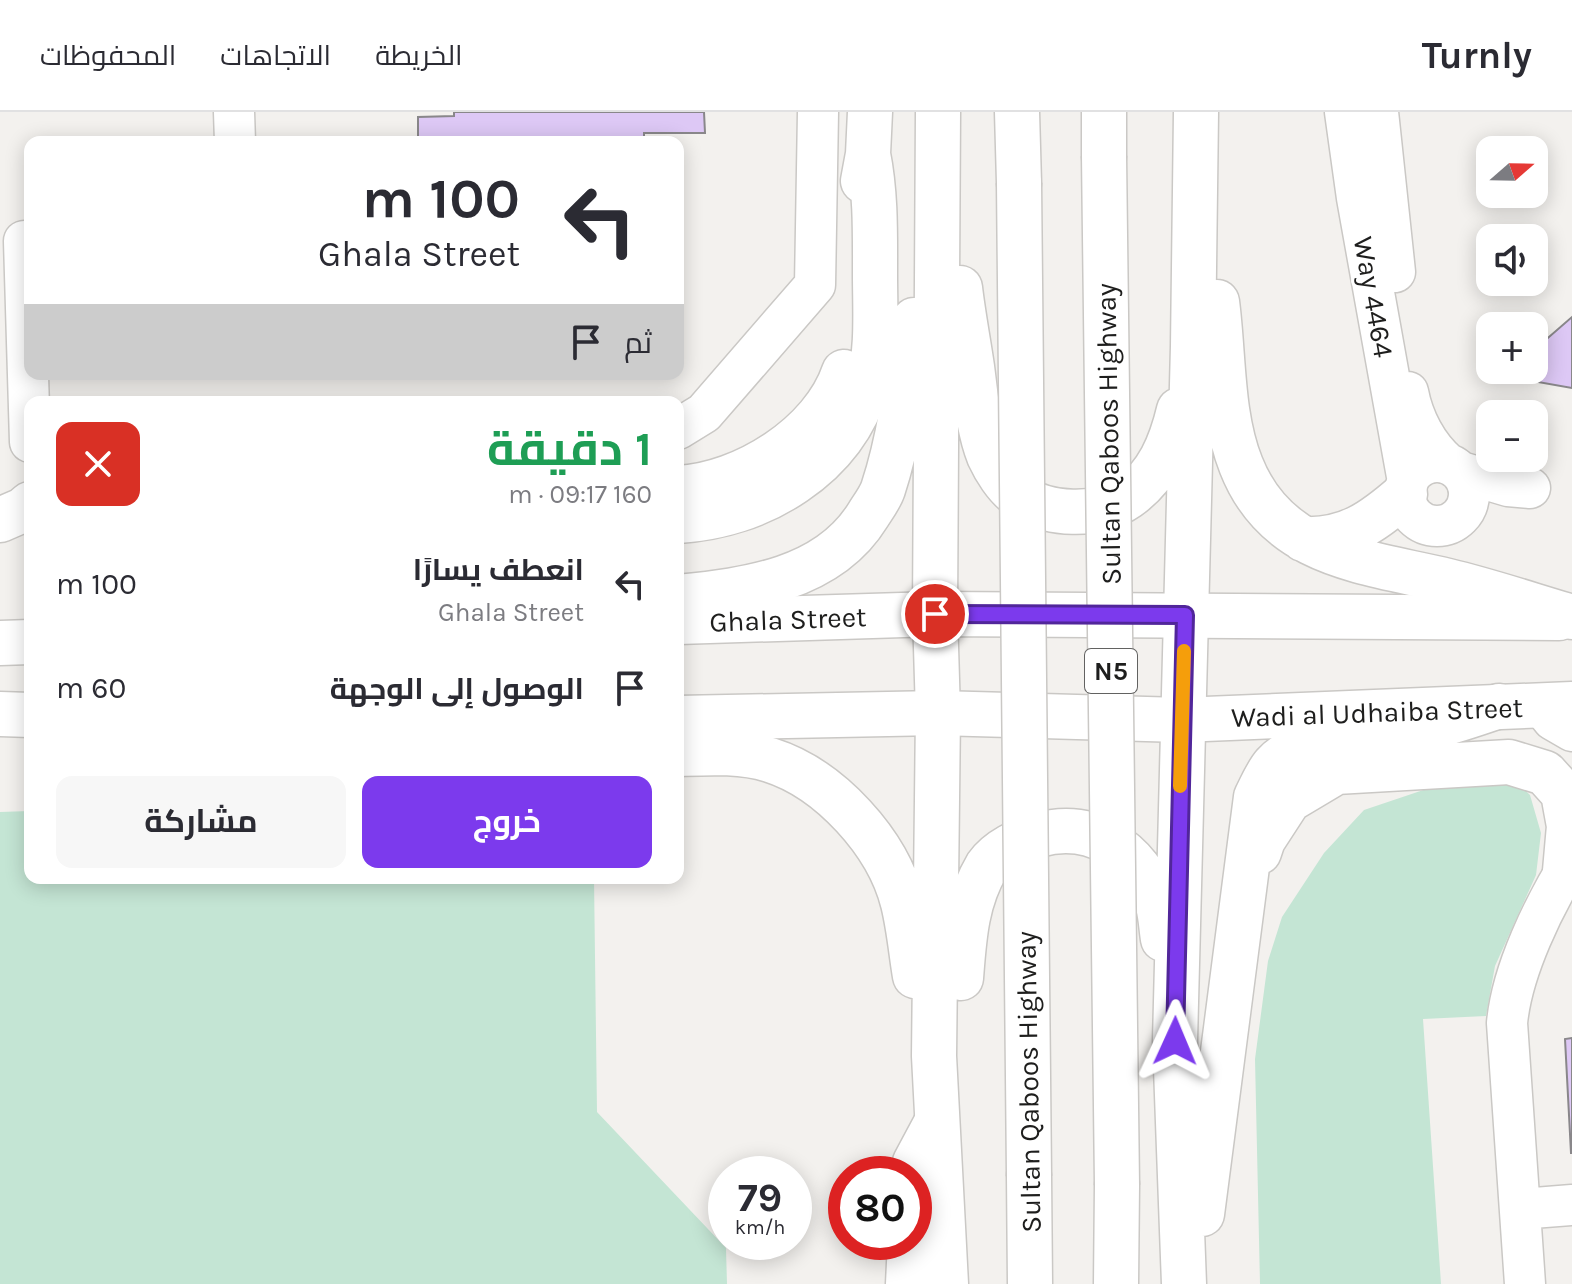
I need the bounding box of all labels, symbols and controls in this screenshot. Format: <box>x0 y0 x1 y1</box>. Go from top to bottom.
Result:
text: Turnly <box>1422 33 1532 78</box>
text: المحفوظات <box>40 39 176 72</box>
text: الاتجاهات <box>220 39 331 72</box>
text: الخريطة <box>375 39 463 72</box>
north arrow <box>1476 136 1548 208</box>
map controls <box>1476 136 1548 472</box>
text: 100 m <box>362 166 520 231</box>
icon: left <box>548 168 652 272</box>
button: sound <box>1476 224 1548 296</box>
text: Ghala Street <box>318 233 520 275</box>
street label: Way 4464 <box>1347 234 1400 360</box>
street label: Sultan Qaboos Highway <box>1089 283 1128 585</box>
button: + <box>1476 312 1548 384</box>
icon: arrive <box>564 320 608 364</box>
text: ثم <box>624 325 652 361</box>
button: − <box>1476 400 1548 472</box>
text: 1 دقيقة <box>487 421 652 477</box>
button: close <box>56 422 140 506</box>
text: 160 m · 09:17 <box>508 479 652 510</box>
text: انعطف يسارًا <box>413 552 584 588</box>
icon: left <box>608 562 652 606</box>
text: 100 m <box>56 566 137 602</box>
pin <box>901 580 969 648</box>
icon: arrive <box>913 592 957 636</box>
text: Ghala Street <box>438 597 584 628</box>
street label: Ghala Street <box>709 600 867 639</box>
road number: N5 <box>1085 649 1137 693</box>
icon: arrive <box>608 666 652 710</box>
text: 60 m <box>56 670 126 706</box>
text: الوصول إلى الوجهة <box>330 671 584 707</box>
street label: Wadi al Udhaiba Street <box>1230 691 1524 734</box>
button: مشاركة <box>56 776 346 868</box>
button: خروج <box>362 776 652 868</box>
street label: Sultan Qaboos Highway <box>1009 931 1048 1233</box>
position arrow <box>1133 999 1217 1083</box>
speed limit sign: 80 <box>828 1156 932 1260</box>
text: 79 <box>738 1174 782 1221</box>
text: km/h <box>735 1216 785 1239</box>

